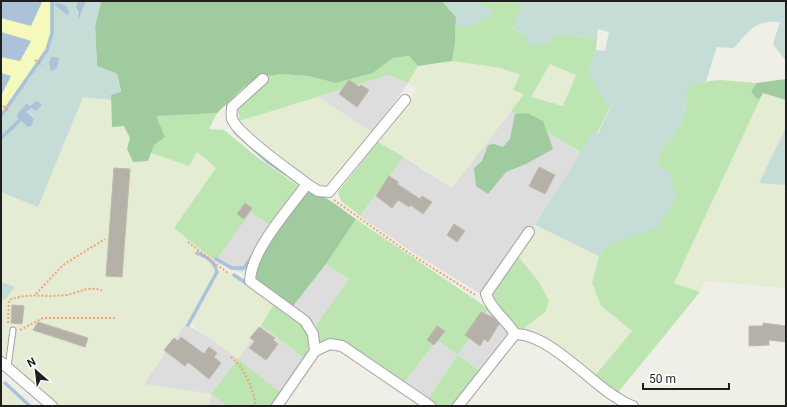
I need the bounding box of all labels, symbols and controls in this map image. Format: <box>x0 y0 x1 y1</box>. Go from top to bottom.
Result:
north arrow <box>16 351 56 391</box>
text: N <box>25 355 38 370</box>
scale bar <box>643 365 729 391</box>
text: 50 m <box>649 372 676 386</box>

